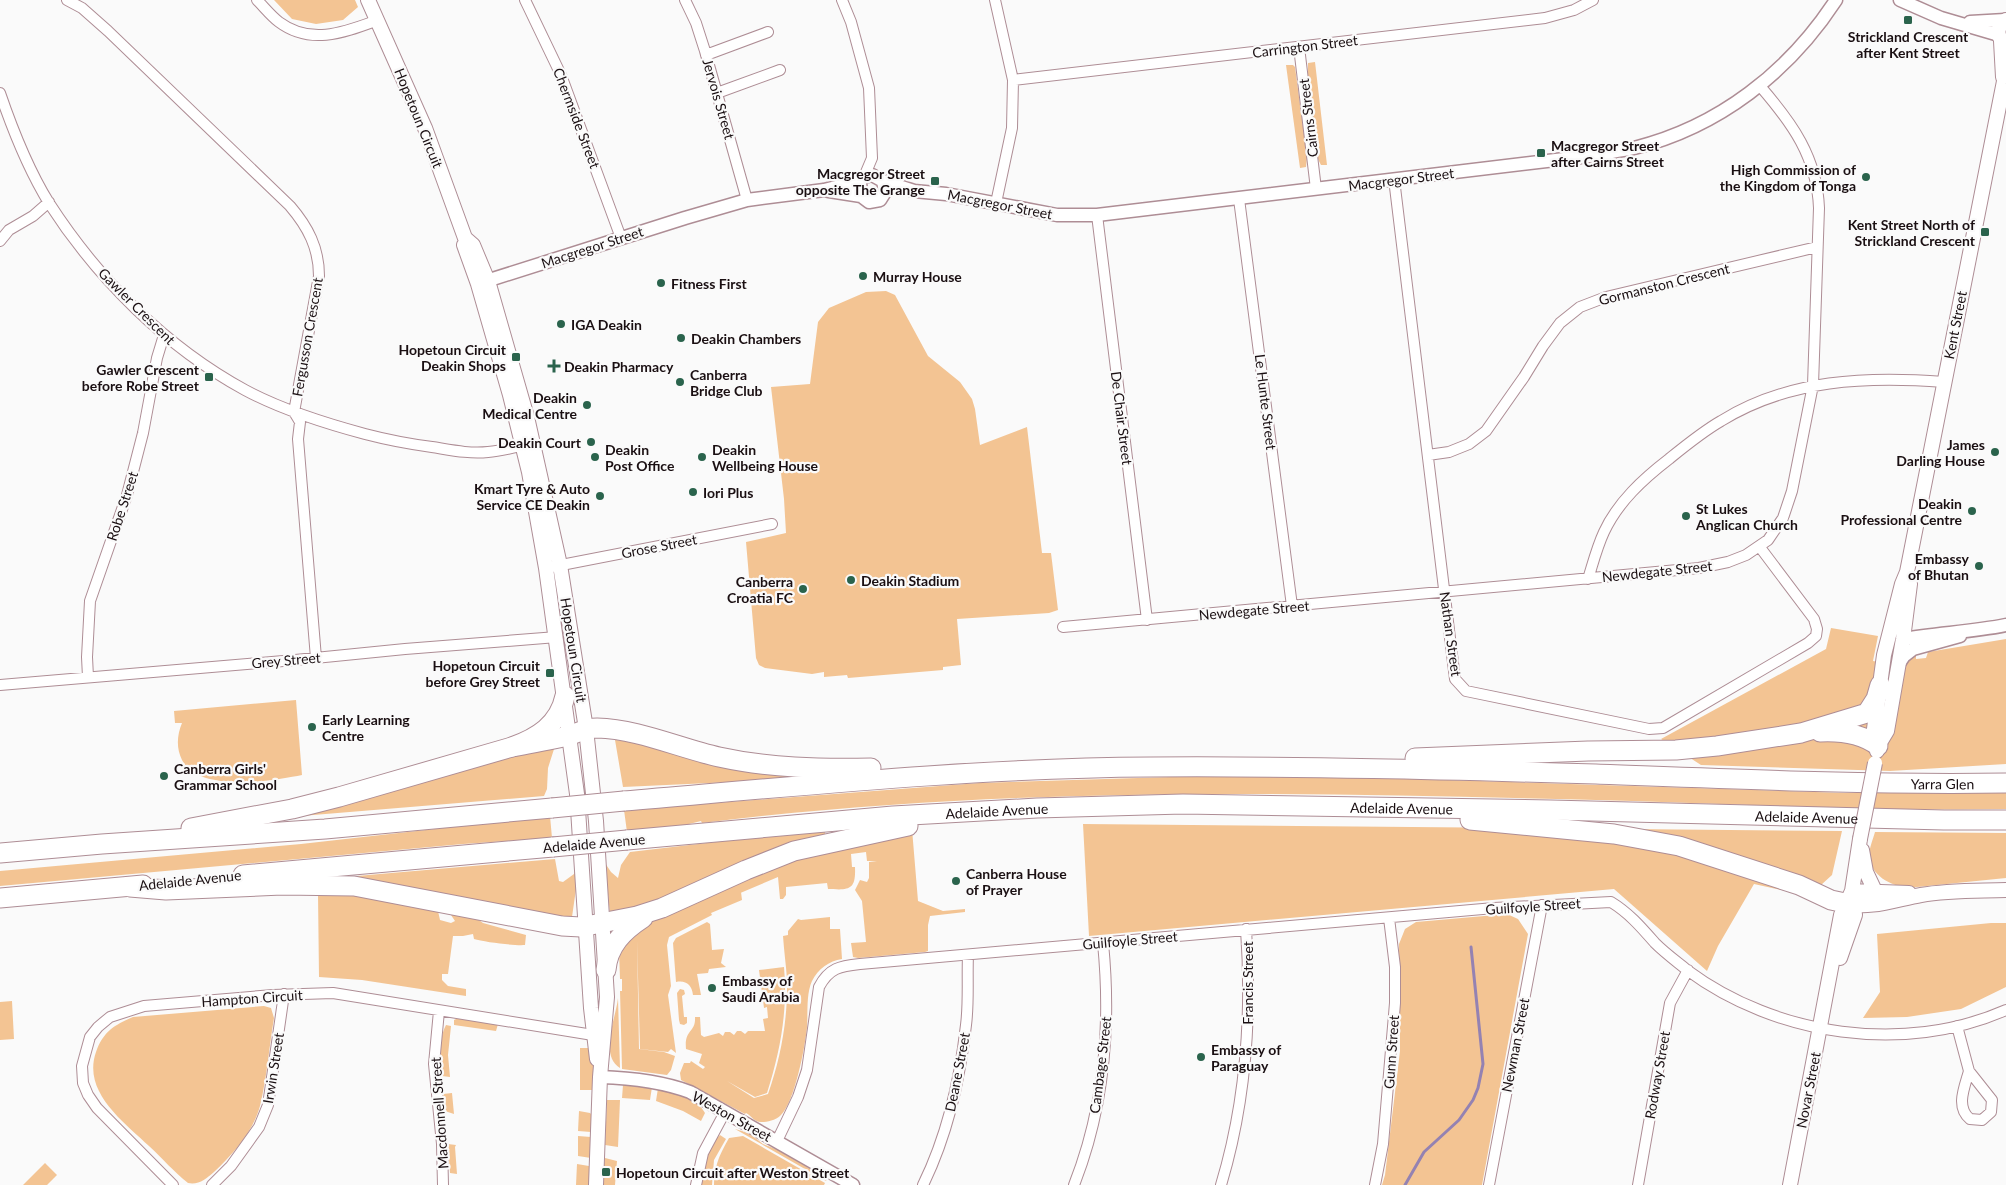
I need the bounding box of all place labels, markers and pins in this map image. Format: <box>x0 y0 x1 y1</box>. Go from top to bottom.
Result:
marker: Strickland Crescent after Kent Street <box>1902 14 1914 26</box>
place label: Strickland Crescent after Kent Street <box>1848 28 1969 61</box>
place label: Macgregor Street after Cairns Street <box>1551 137 1665 170</box>
marker: Macgregor Street after Cairns Street <box>1535 147 1547 159</box>
place label: High Commission of the Kingdom of Tonga <box>1720 161 1856 194</box>
place label: Macgregor Street opposite The Grange <box>796 165 926 198</box>
marker: High Commission of the Kingdom of Tonga <box>1860 171 1872 183</box>
marker: Macgregor Street opposite The Grange <box>929 175 941 187</box>
place label: Kent Street North of Strickland Crescent <box>1848 216 1976 249</box>
marker: Kent Street North of Strickland Crescent <box>1979 226 1991 238</box>
place label: Murray House <box>873 268 962 285</box>
marker: Murray House <box>857 270 869 282</box>
place label: Fitness First <box>671 275 748 292</box>
marker: Fitness First <box>655 277 667 289</box>
place label: IGA Deakin <box>571 316 642 333</box>
marker: IGA Deakin <box>555 318 567 330</box>
place label: Deakin Chambers <box>691 330 801 347</box>
marker: Deakin Chambers <box>675 332 687 344</box>
place label: Hopetoun Circuit Deakin Shops <box>398 341 507 374</box>
marker: Hopetoun Circuit Deakin Shops <box>510 351 522 363</box>
place label: Deakin Pharmacy <box>564 358 674 375</box>
marker: Deakin Pharmacy <box>548 360 560 372</box>
place label: Gawler Crescent before Robe Street <box>82 361 200 394</box>
place label: Canberra Bridge Club <box>690 366 763 399</box>
marker: Gawler Crescent before Robe Street <box>203 371 215 383</box>
marker: Canberra Bridge Club <box>674 376 686 388</box>
place label: Deakin Medical Centre <box>482 389 578 422</box>
marker: Deakin Medical Centre <box>581 399 593 411</box>
place label: Deakin Court <box>498 434 582 451</box>
marker: Deakin Court <box>585 436 597 448</box>
place label: James Darling House <box>1896 436 1986 469</box>
place label: Deakin Post Office <box>605 441 675 474</box>
place label: Deakin Wellbeing House <box>712 441 819 474</box>
marker: James Darling House <box>1989 446 2001 458</box>
marker: Deakin Post Office <box>589 451 601 463</box>
marker: Deakin Wellbeing House <box>696 451 708 463</box>
place label: Kmart Tyre & Auto Service CE Deakin <box>474 480 590 513</box>
place label: Iori Plus <box>703 484 753 501</box>
marker: Iori Plus <box>687 486 699 498</box>
marker: Kmart Tyre & Auto Service CE Deakin <box>594 490 606 502</box>
place label: Deakin Professional Centre <box>1840 495 1963 528</box>
place label: St Lukes Anglican Church <box>1695 500 1798 533</box>
marker: Deakin Professional Centre <box>1966 505 1978 517</box>
marker: St Lukes Anglican Church <box>1680 510 1692 522</box>
place label: Embassy of Bhutan <box>1908 550 1970 583</box>
marker: Embassy of Bhutan <box>1973 560 1985 572</box>
place label: Deakin Stadium <box>861 572 959 589</box>
place label: Canberra Croatia FC <box>727 573 794 606</box>
marker: Deakin Stadium <box>845 574 857 586</box>
marker: Canberra Croatia FC <box>797 583 809 595</box>
place label: Hopetoun Circuit before Grey Street <box>425 657 541 690</box>
marker: Hopetoun Circuit before Grey Street <box>544 667 556 679</box>
place label: Early Learning Centre <box>322 711 410 744</box>
marker: Early Learning Centre <box>306 721 318 733</box>
place label: Canberra Girls' Grammar School <box>174 760 277 793</box>
marker: Canberra Girls' Grammar School <box>158 770 170 782</box>
place label: Canberra House of Prayer <box>966 865 1067 898</box>
marker: Canberra House of Prayer <box>950 875 962 887</box>
place label: Embassy of Saudi Arabia <box>722 972 800 1005</box>
marker: Embassy of Saudi Arabia <box>706 982 718 994</box>
place label: Embassy of Paraguay <box>1211 1041 1281 1074</box>
marker: Embassy of Paraguay <box>1195 1051 1207 1063</box>
place label: Hopetoun Circuit after Weston Street <box>616 1164 850 1181</box>
marker: Hopetoun Circuit after Weston Street <box>600 1166 612 1178</box>

